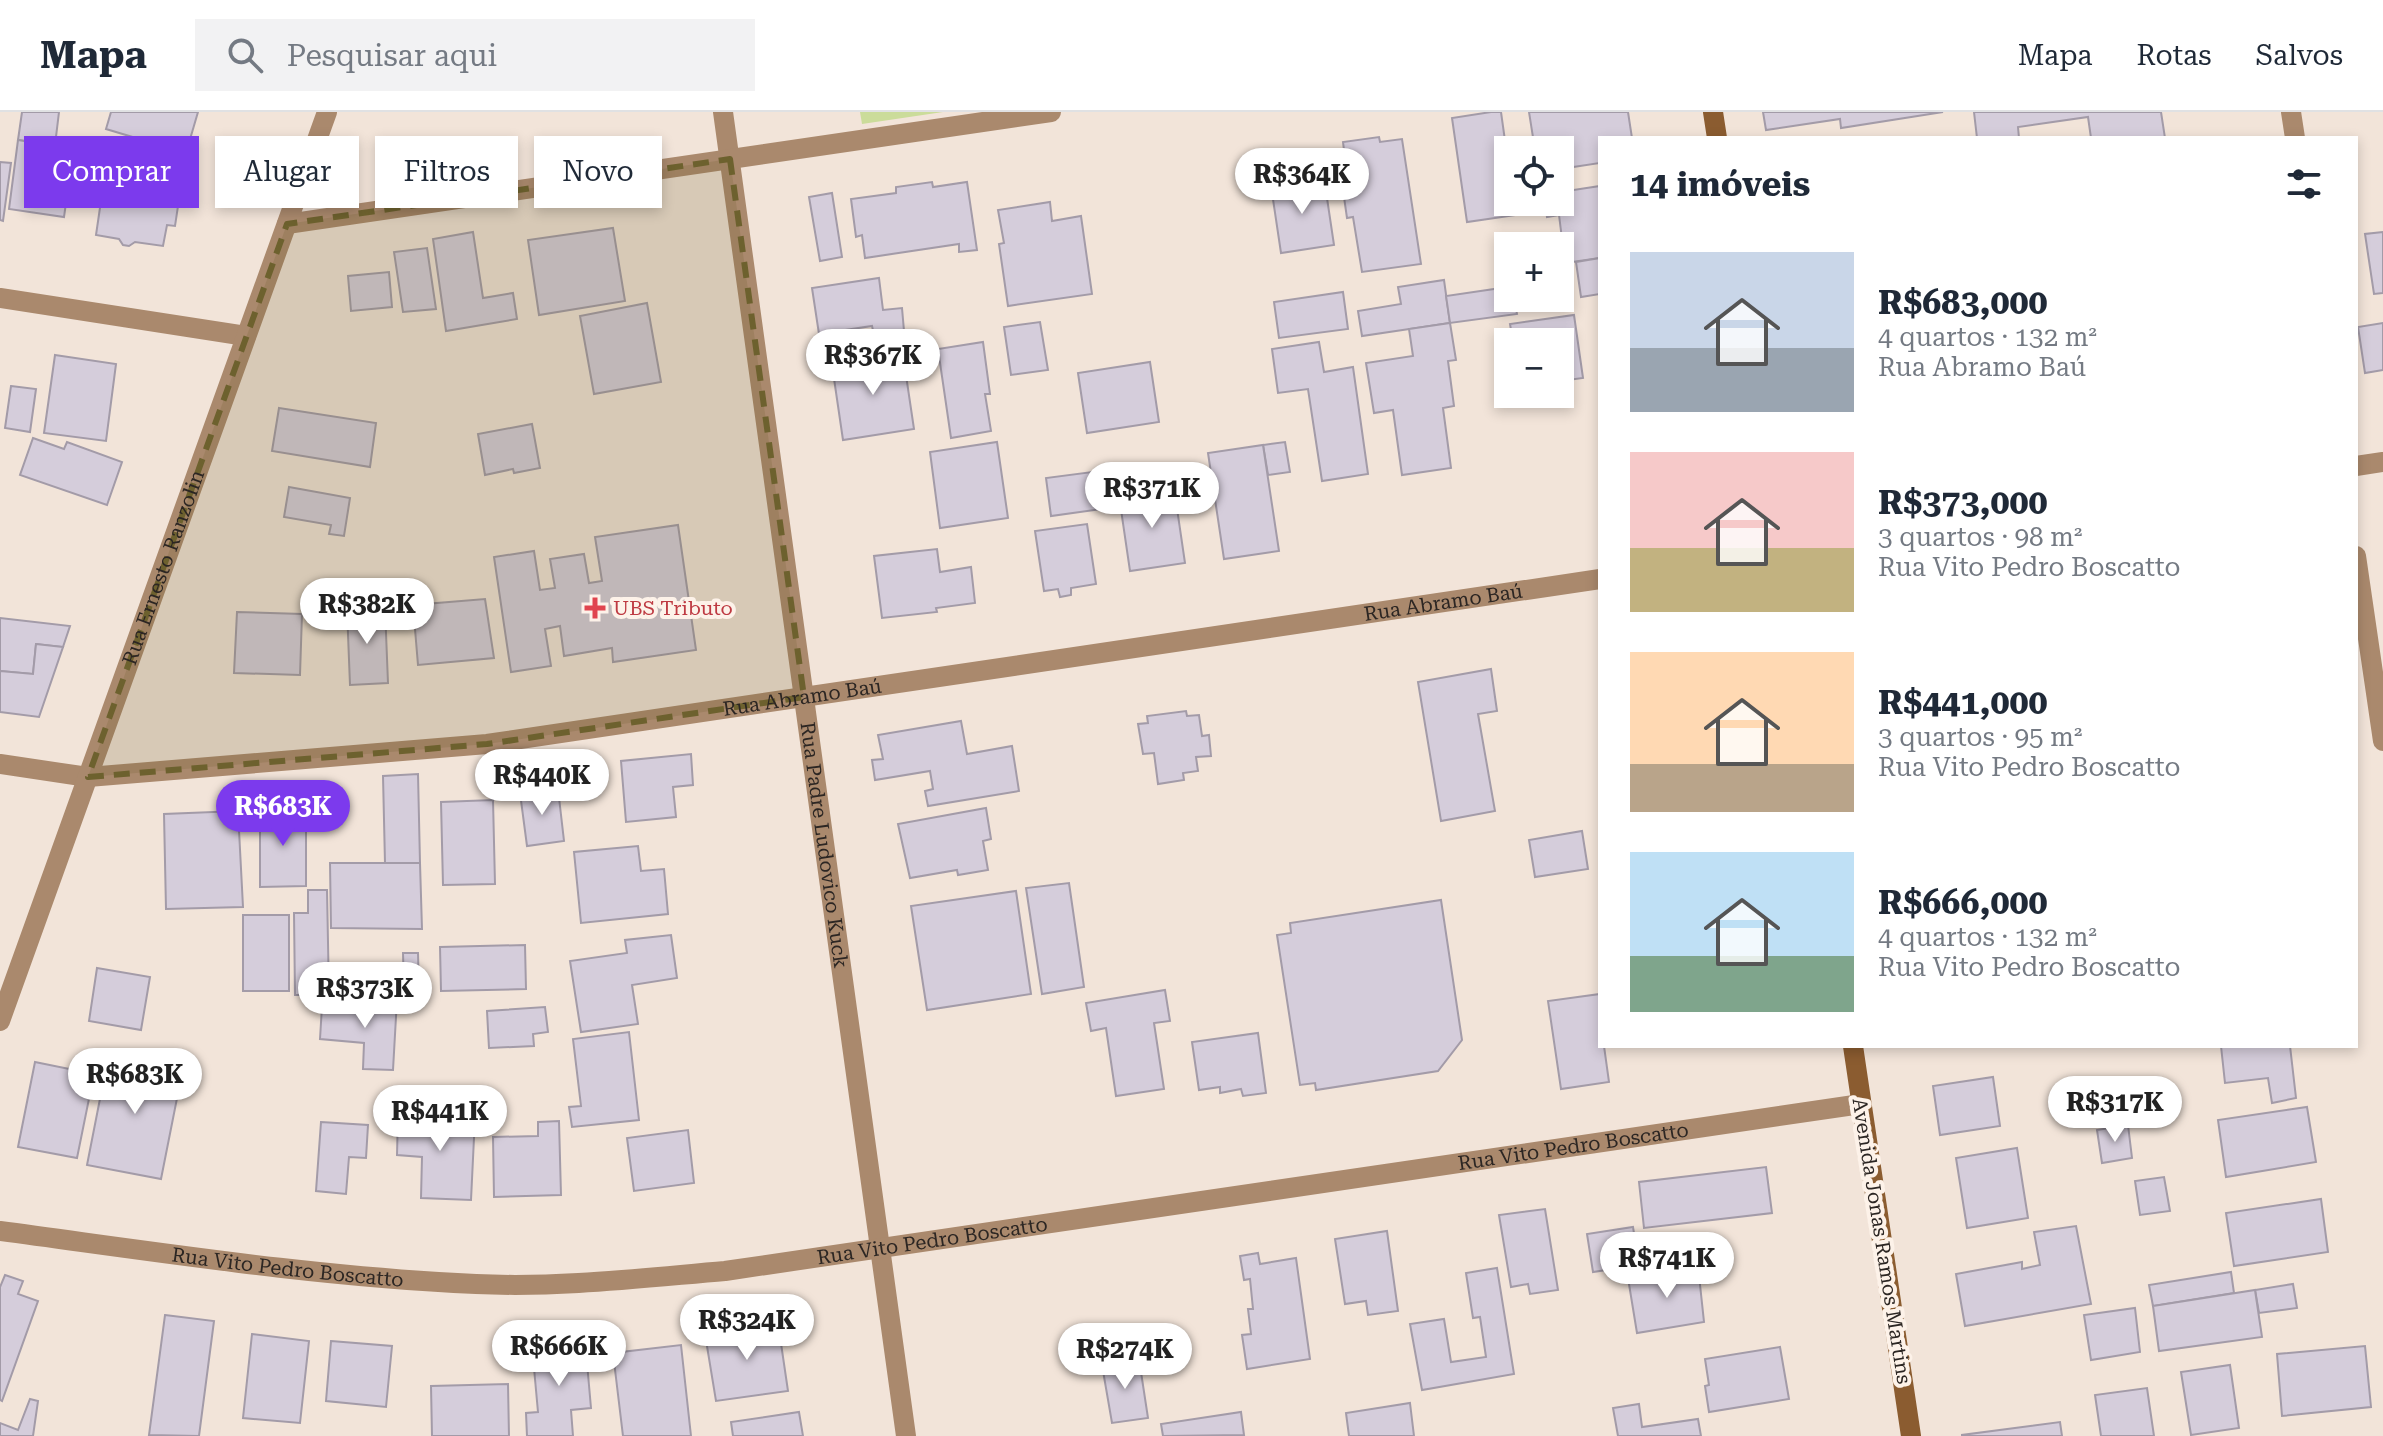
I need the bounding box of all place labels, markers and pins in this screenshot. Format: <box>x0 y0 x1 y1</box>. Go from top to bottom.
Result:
pin: R$364K <box>1237 148 1367 216</box>
pin: R$367K <box>808 329 938 397</box>
pin: R$371K <box>1087 462 1217 530</box>
pin: R$382K <box>302 578 432 646</box>
place label: UBS Tributo <box>613 596 733 620</box>
marker: UBS Tributo <box>584 597 606 619</box>
pin: R$440K <box>477 749 607 817</box>
pin: R$683K <box>218 780 348 848</box>
pin: R$373K <box>300 962 430 1030</box>
pin: R$683K <box>70 1048 200 1116</box>
pin: R$317K <box>2050 1076 2180 1144</box>
pin: R$441K <box>375 1085 505 1153</box>
pin: R$741K <box>1602 1232 1732 1300</box>
pin: R$324K <box>682 1294 812 1362</box>
pin: R$666K <box>494 1320 624 1388</box>
pin: R$274K <box>1060 1323 1190 1391</box>

